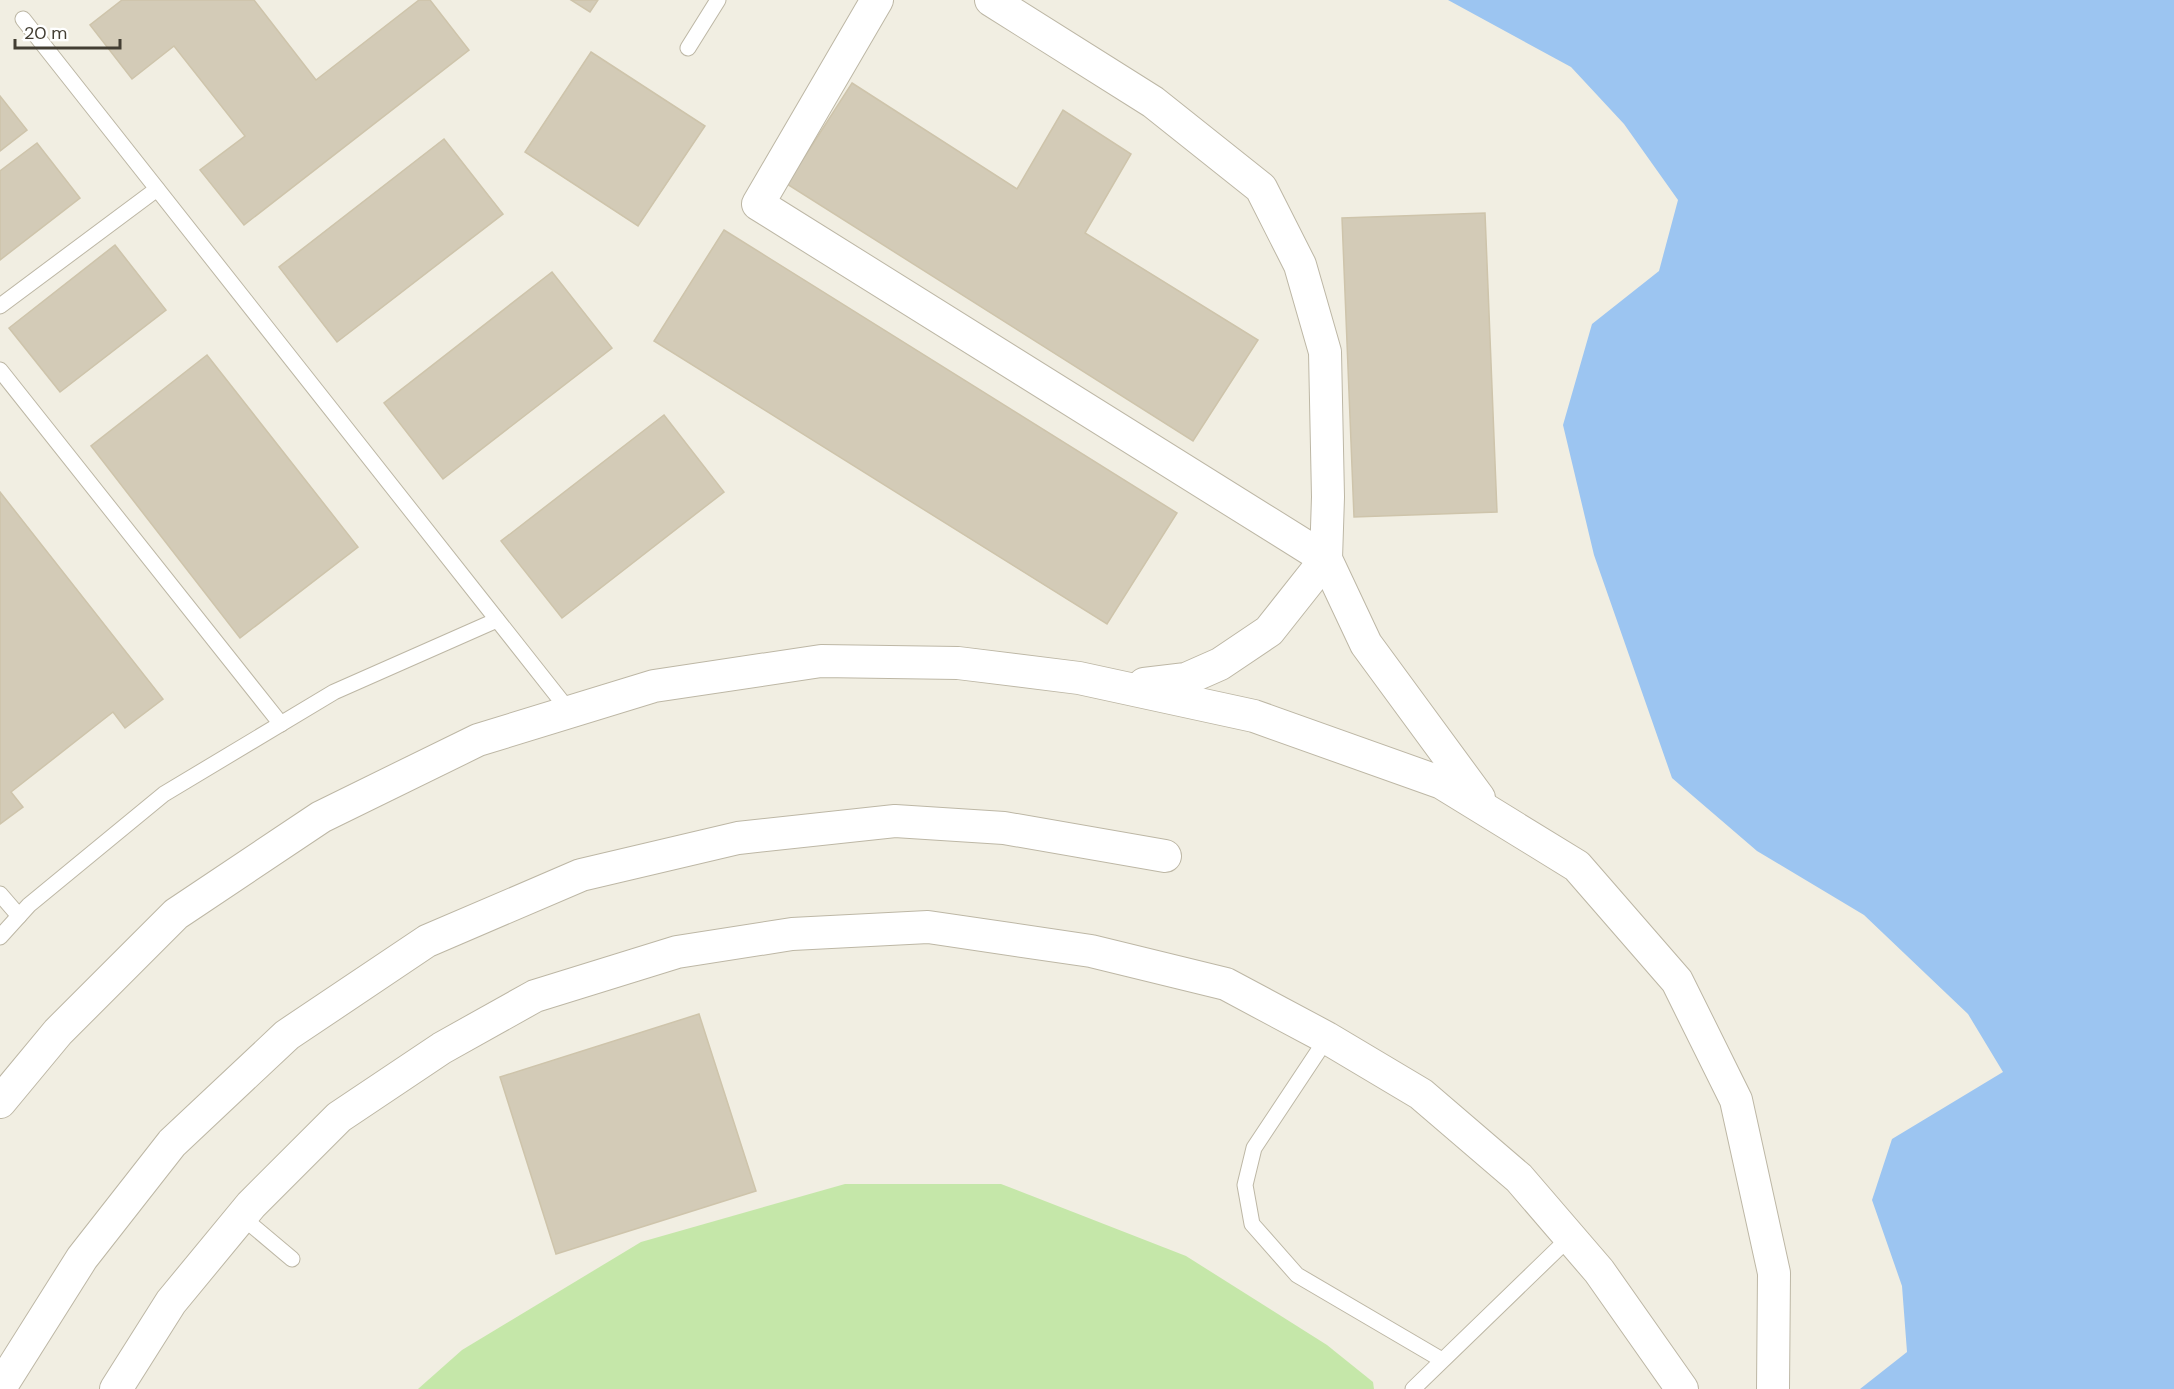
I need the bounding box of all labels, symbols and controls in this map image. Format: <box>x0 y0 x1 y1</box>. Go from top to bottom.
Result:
scale bar <box>15 12 120 50</box>
text: 20 m <box>24 21 67 45</box>

